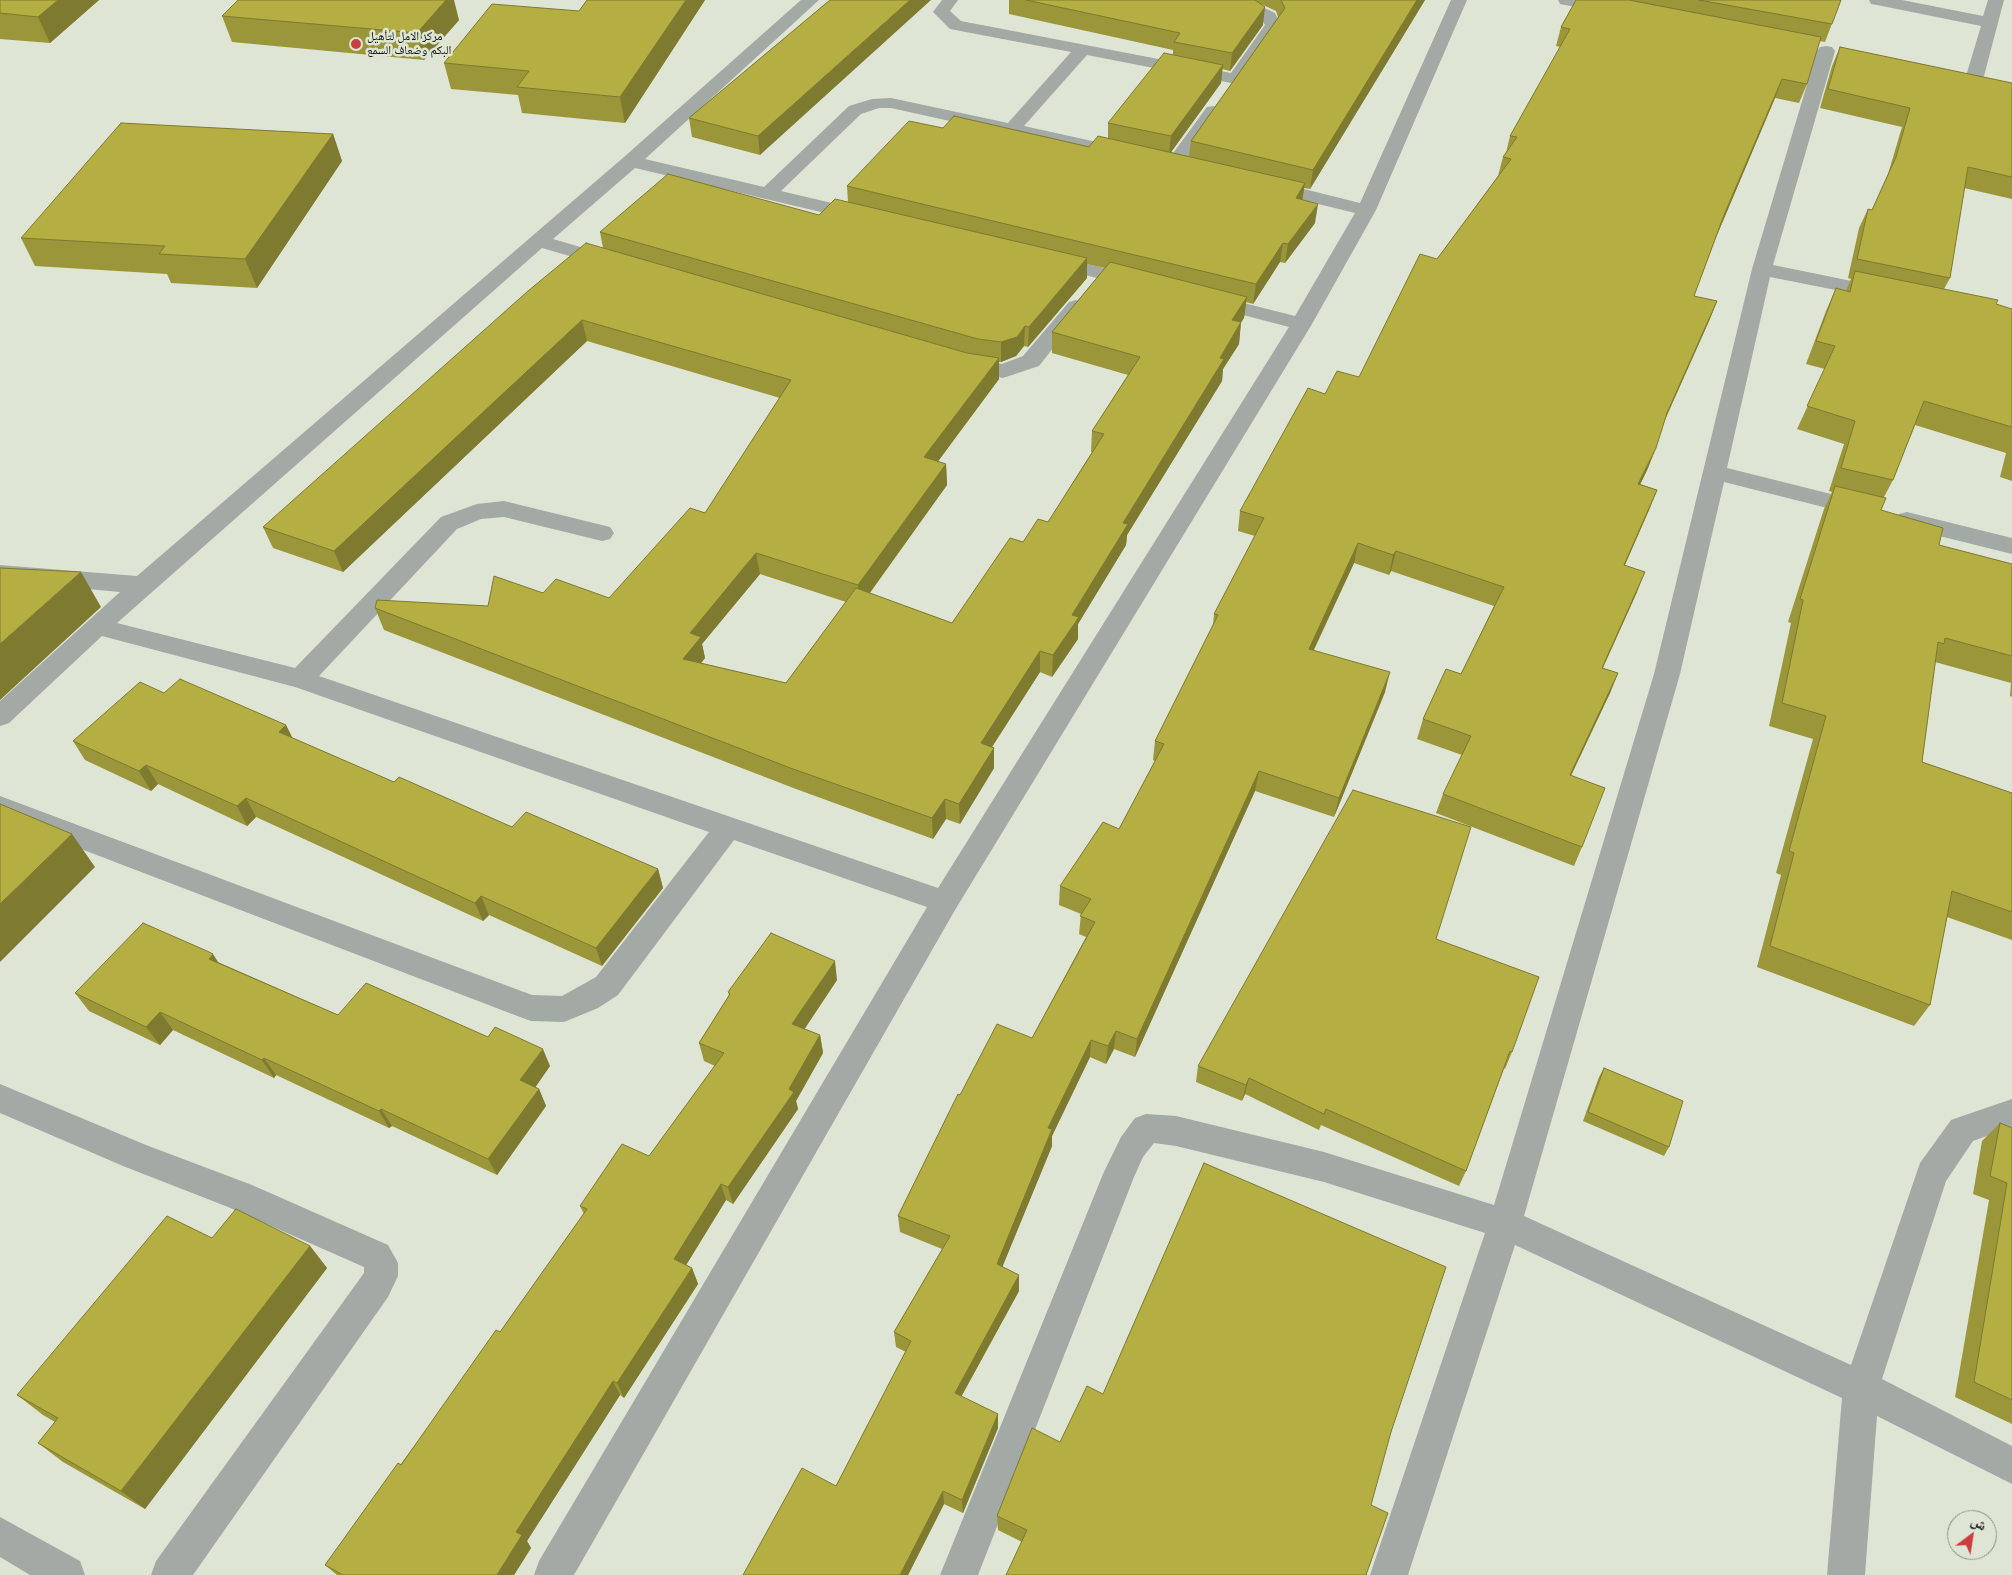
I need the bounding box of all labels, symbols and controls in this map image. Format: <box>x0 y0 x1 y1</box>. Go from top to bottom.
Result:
place label: مركز الامل لتأهيل البكم وضعاف السمع <box>367 30 451 58</box>
marker: مركز الامل لتأهيل البكم وضعاف السمع <box>349 37 363 51</box>
north arrow <box>1947 1510 1997 1560</box>
text: ش <box>1968 1511 1990 1535</box>

